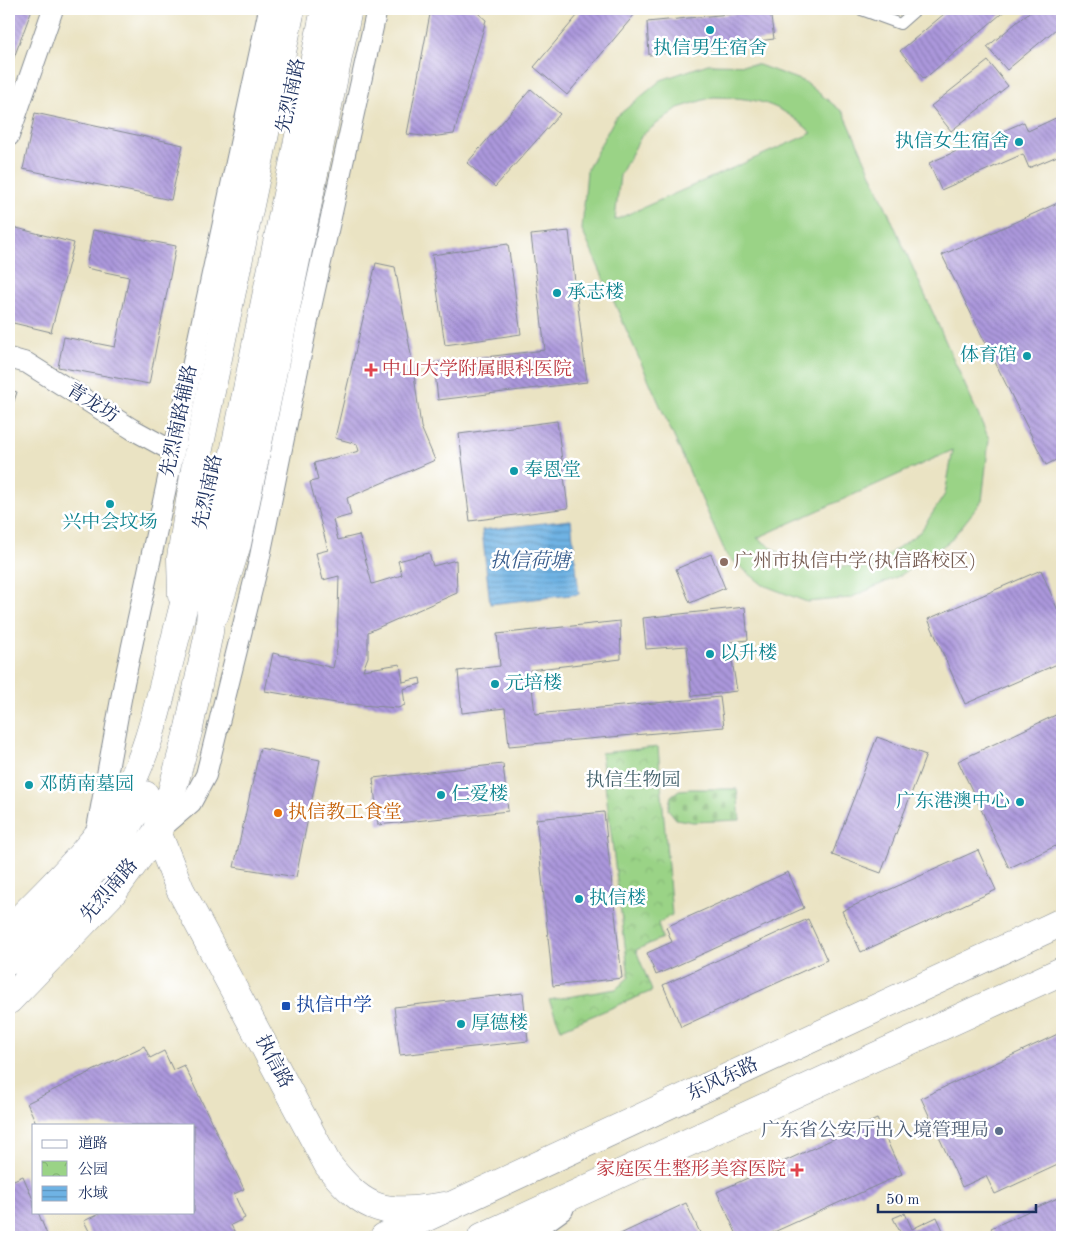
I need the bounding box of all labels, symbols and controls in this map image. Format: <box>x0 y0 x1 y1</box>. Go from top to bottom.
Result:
marker: 执信男生宿舍 <box>704 24 716 36</box>
place label: 执信男生宿舍 <box>653 37 767 59</box>
street label: 先烈南路 <box>272 56 309 135</box>
place label: 执信女生宿舍 <box>895 130 1009 152</box>
marker: 执信女生宿舍 <box>1013 136 1025 148</box>
place label: 承志楼 <box>567 281 624 303</box>
marker: 承志楼 <box>551 287 563 299</box>
place label: 体育馆 <box>960 344 1017 366</box>
marker: 体育馆 <box>1021 350 1033 362</box>
place label: 中山大学附属眼科医院 <box>382 358 572 380</box>
street label: 先烈南路辅路 <box>156 363 201 479</box>
marker: 中山大学附属眼科医院 <box>364 363 378 377</box>
street label: 青龙坊 <box>63 379 122 427</box>
street label: 先烈南路 <box>189 452 226 531</box>
place label: 奉恩堂 <box>524 459 581 481</box>
marker: 奉恩堂 <box>508 465 520 477</box>
marker: 兴中会坟场 <box>104 498 116 510</box>
place label: 兴中会坟场 <box>62 511 158 533</box>
water label: 执信荷塘 <box>490 550 573 572</box>
place label: 广州市执信中学(执信路校区) <box>734 550 976 572</box>
marker: 广州市执信中学(执信路校区) <box>718 556 730 568</box>
place label: 以升楼 <box>720 642 777 664</box>
marker: 以升楼 <box>704 648 716 660</box>
place label: 元培楼 <box>505 672 562 694</box>
marker: 元培楼 <box>489 678 501 690</box>
park label: 执信生物园 <box>585 769 681 791</box>
place label: 邓荫南墓园 <box>39 773 134 795</box>
marker: 邓荫南墓园 <box>23 779 35 791</box>
place label: 仁爱楼 <box>451 783 508 805</box>
marker: 仁爱楼 <box>435 789 447 801</box>
place label: 广东港澳中心 <box>896 791 1010 812</box>
marker: 广东港澳中心 <box>1014 796 1026 808</box>
place label: 执信教工食堂 <box>288 801 402 823</box>
marker: 执信教工食堂 <box>272 807 284 819</box>
street label: 先烈南路 <box>76 854 142 926</box>
place label: 执信楼 <box>589 887 646 909</box>
marker: 执信楼 <box>573 893 585 905</box>
place label: 执信中学 <box>296 994 372 1016</box>
marker: 执信中学 <box>280 1000 292 1012</box>
place label: 厚德楼 <box>471 1012 528 1034</box>
marker: 厚德楼 <box>455 1018 467 1030</box>
street label: 执信路 <box>251 1031 297 1092</box>
street label: 东风东路 <box>684 1054 761 1105</box>
place label: 广东省公安厅出入境管理局 <box>761 1119 989 1141</box>
legend <box>32 1124 195 1214</box>
marker: 广东省公安厅出入境管理局 <box>993 1125 1005 1137</box>
text: 道路 <box>78 1135 108 1152</box>
place label: 家庭医生整形美容医院 <box>596 1158 786 1180</box>
text: 公园 <box>78 1161 108 1178</box>
marker: 家庭医生整形美容医院 <box>790 1163 804 1177</box>
scale bar <box>878 1181 1036 1213</box>
text: 水域 <box>78 1185 108 1202</box>
text: 50 m <box>886 1193 920 1208</box>

